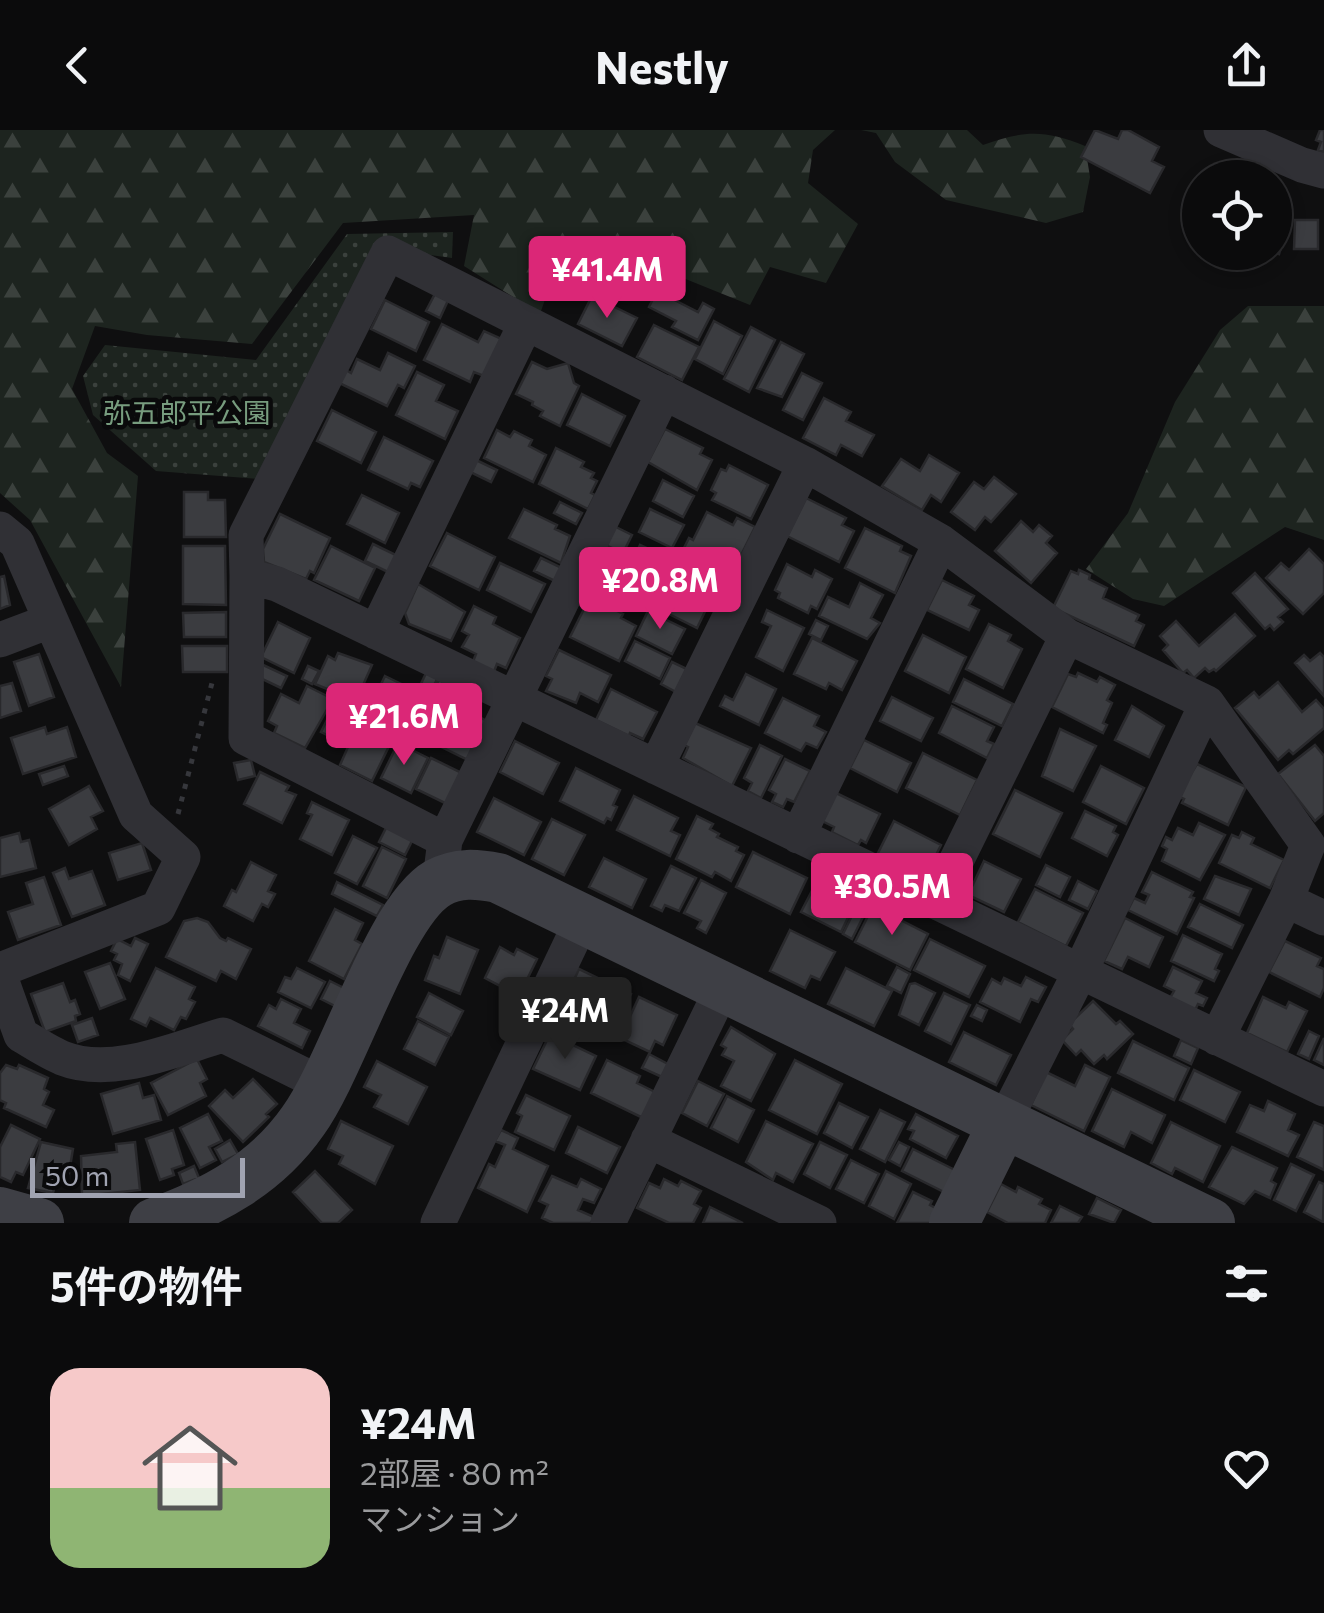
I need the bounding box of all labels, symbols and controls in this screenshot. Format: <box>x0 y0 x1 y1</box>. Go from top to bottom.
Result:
icon: back <box>50 38 105 93</box>
text: Nestly <box>595 38 729 93</box>
icon: share <box>1219 38 1274 93</box>
map controls <box>1182 160 1292 270</box>
button: locate <box>1182 160 1292 270</box>
pin: ¥41.4M <box>526 236 688 321</box>
text: ¥41.4M <box>551 248 663 288</box>
park label: 弥五郎平公園 <box>103 395 271 429</box>
pin: ¥20.8M <box>579 547 741 632</box>
text: ¥20.8M <box>601 559 719 599</box>
pin: ¥21.6M <box>323 683 485 768</box>
text: ¥21.6M <box>348 695 460 735</box>
pin: ¥30.5M <box>811 853 973 938</box>
text: ¥30.5M <box>833 865 951 905</box>
pin: ¥24M <box>506 977 624 1062</box>
text: ¥24M <box>521 989 609 1029</box>
scale bar <box>30 1153 245 1198</box>
text: 50 m <box>45 1158 109 1192</box>
icon: filters <box>1219 1256 1274 1311</box>
text: 5件の物件 <box>50 1259 243 1311</box>
text: ¥24M <box>360 1396 477 1448</box>
icon: home <box>130 1408 250 1528</box>
icon: heart <box>1219 1441 1274 1496</box>
text: 2部屋 · 80 m² <box>360 1452 549 1492</box>
text: マンション <box>360 1498 520 1538</box>

